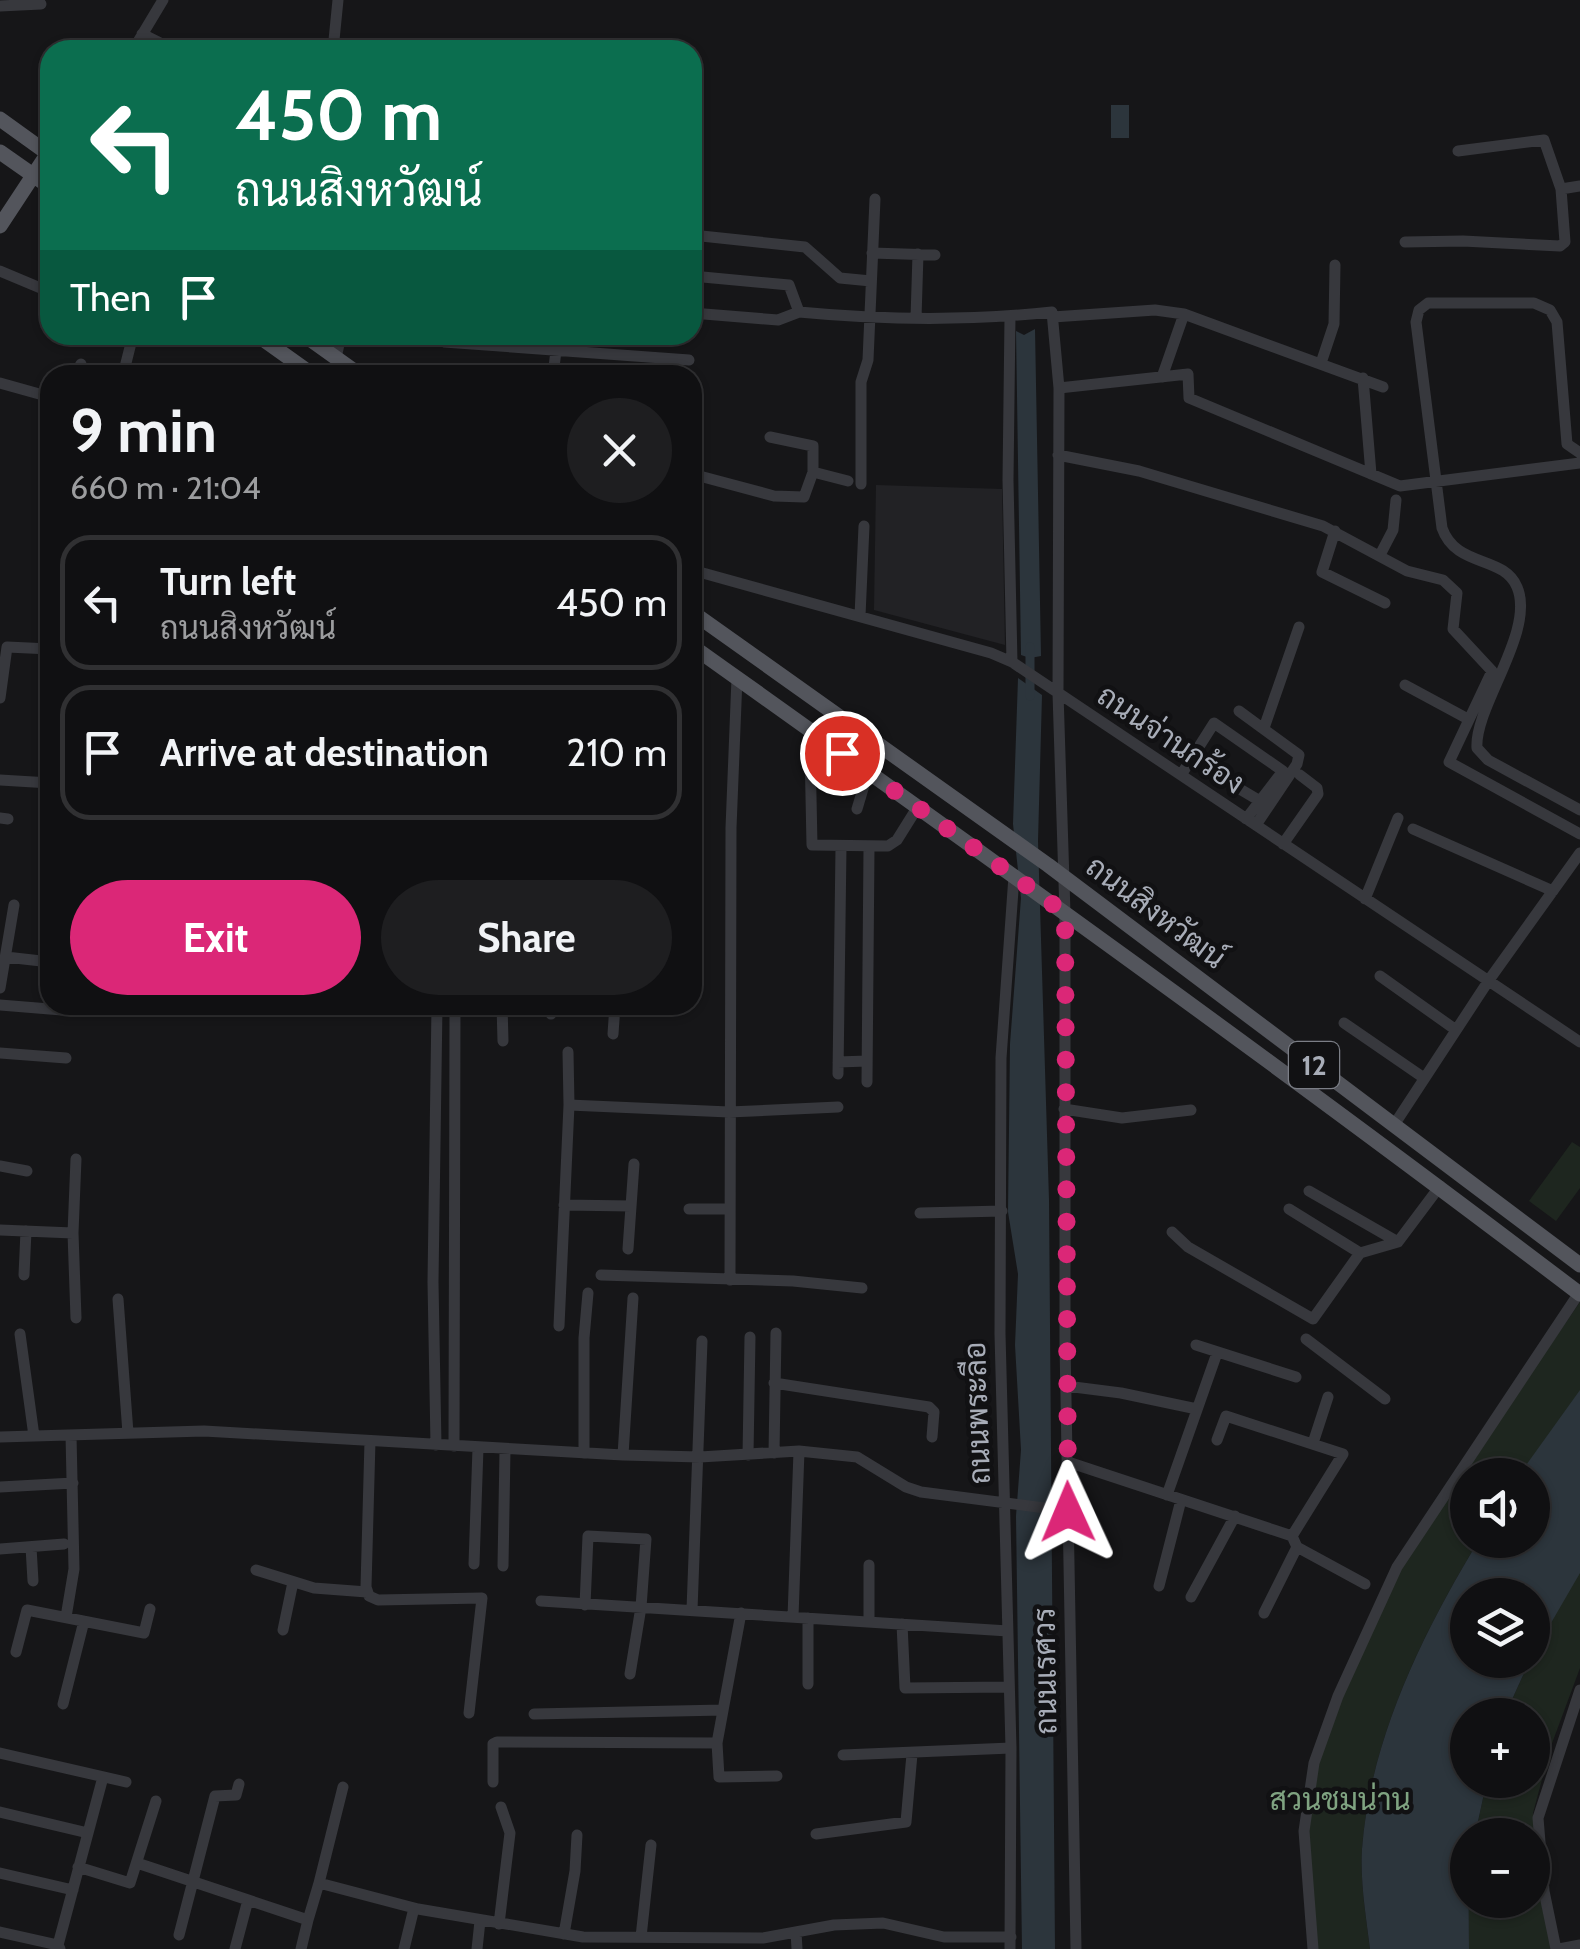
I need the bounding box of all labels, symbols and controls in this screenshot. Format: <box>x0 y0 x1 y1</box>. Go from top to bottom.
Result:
text: 450 m <box>235 72 442 158</box>
icon: left <box>70 80 200 210</box>
text: ถนนสิงหวัฒน์ <box>235 163 483 217</box>
icon: arrive <box>171 270 226 325</box>
text: Then <box>70 274 151 321</box>
text: 9 min <box>70 394 217 467</box>
button: close <box>567 398 672 503</box>
text: 660 m · 21:04 <box>70 468 261 507</box>
text: Turn left <box>160 558 296 605</box>
icon: left <box>75 575 130 630</box>
text: 450 m <box>556 579 667 626</box>
text: ถนนสิงหวัฒน์ <box>160 608 336 647</box>
street label: ถนนจ่านกร้อง <box>1091 675 1253 802</box>
pin <box>800 711 885 796</box>
icon: arrive <box>75 725 130 780</box>
icon: arrive <box>815 726 870 781</box>
text: Arrive at destination <box>160 729 489 776</box>
text: 210 m <box>566 729 667 776</box>
street label: ถนนสิงหวัฒน์ <box>1079 847 1234 976</box>
button: Exit <box>70 880 361 995</box>
button: Share <box>381 880 672 995</box>
road number: 12 <box>1289 1042 1339 1088</box>
street label: ถนนพระลือ <box>956 1341 998 1485</box>
map controls <box>1450 1458 1550 1918</box>
button: sound <box>1450 1458 1550 1558</box>
position arrow <box>1016 1460 1120 1564</box>
button: layers <box>1450 1578 1550 1678</box>
street label: ถนนเรศวร <box>1025 1607 1065 1735</box>
button: + <box>1450 1698 1550 1798</box>
park label: สวนชมน่าน <box>1269 1781 1411 1818</box>
button: − <box>1450 1818 1550 1918</box>

